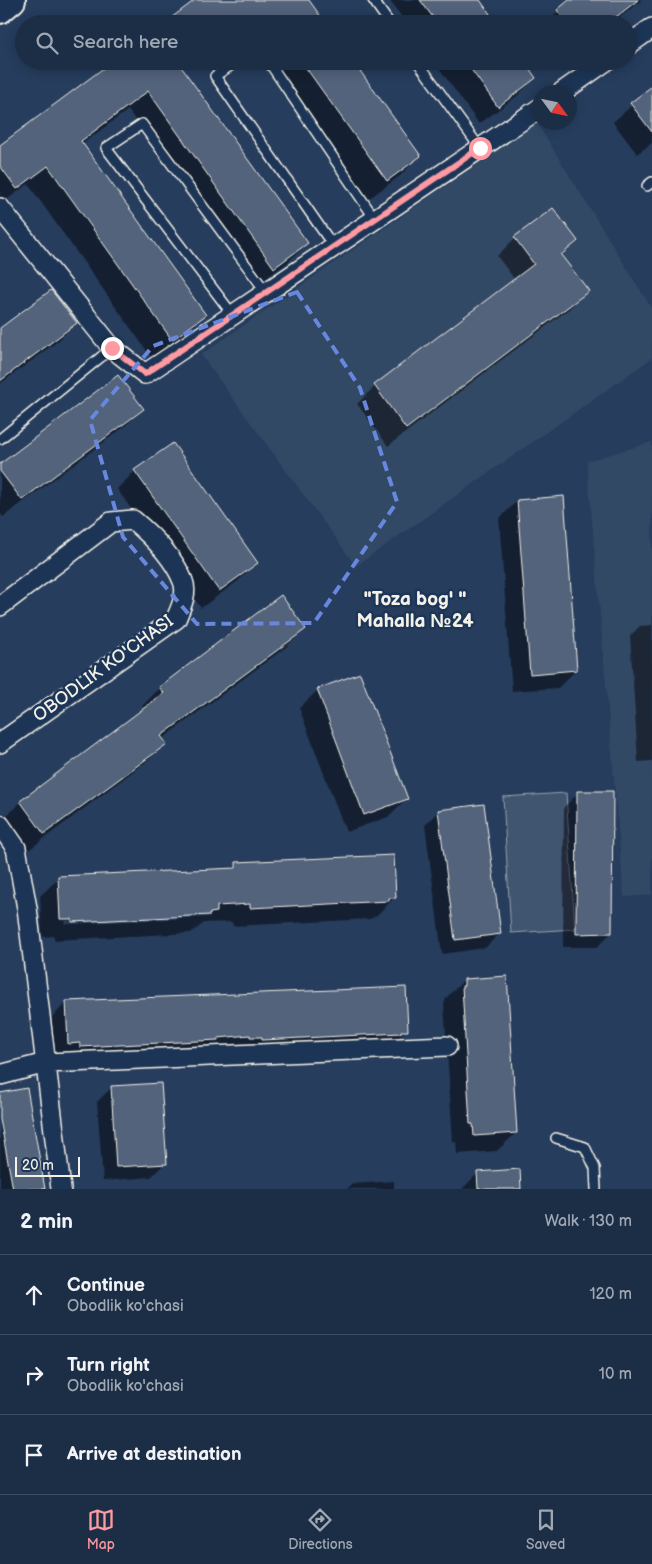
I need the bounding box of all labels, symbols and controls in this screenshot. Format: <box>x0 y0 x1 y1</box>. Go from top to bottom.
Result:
search box <box>15 15 637 70</box>
icon: search <box>33 29 61 57</box>
text: Search here <box>73 31 178 54</box>
north arrow <box>532 85 577 130</box>
route start <box>469 137 492 160</box>
route end <box>101 337 124 360</box>
district label: "Toza bog' " Mahalla №24 <box>356 588 474 633</box>
street label: OBODLIK KO'CHASI <box>29 611 177 726</box>
scale bar <box>15 1154 80 1177</box>
text: 20 m <box>22 1157 54 1174</box>
text: 2 min <box>20 1209 73 1234</box>
text: Walk · 130 m <box>544 1212 632 1231</box>
text: Continue <box>67 1274 145 1297</box>
icon: ahead <box>20 1281 48 1309</box>
text: 120 m <box>589 1285 632 1304</box>
text: Obodlik ko'chasi <box>67 1297 184 1316</box>
text: Turn right <box>67 1354 150 1377</box>
icon: right <box>20 1361 48 1389</box>
text: 10 m <box>599 1365 632 1384</box>
text: Obodlik ko'chasi <box>67 1377 184 1396</box>
icon: arrive <box>20 1441 48 1469</box>
text: Arrive at destination <box>67 1443 242 1466</box>
tab: Map <box>87 1506 115 1553</box>
tab: Directions <box>288 1506 353 1553</box>
tab: Saved <box>526 1506 565 1553</box>

